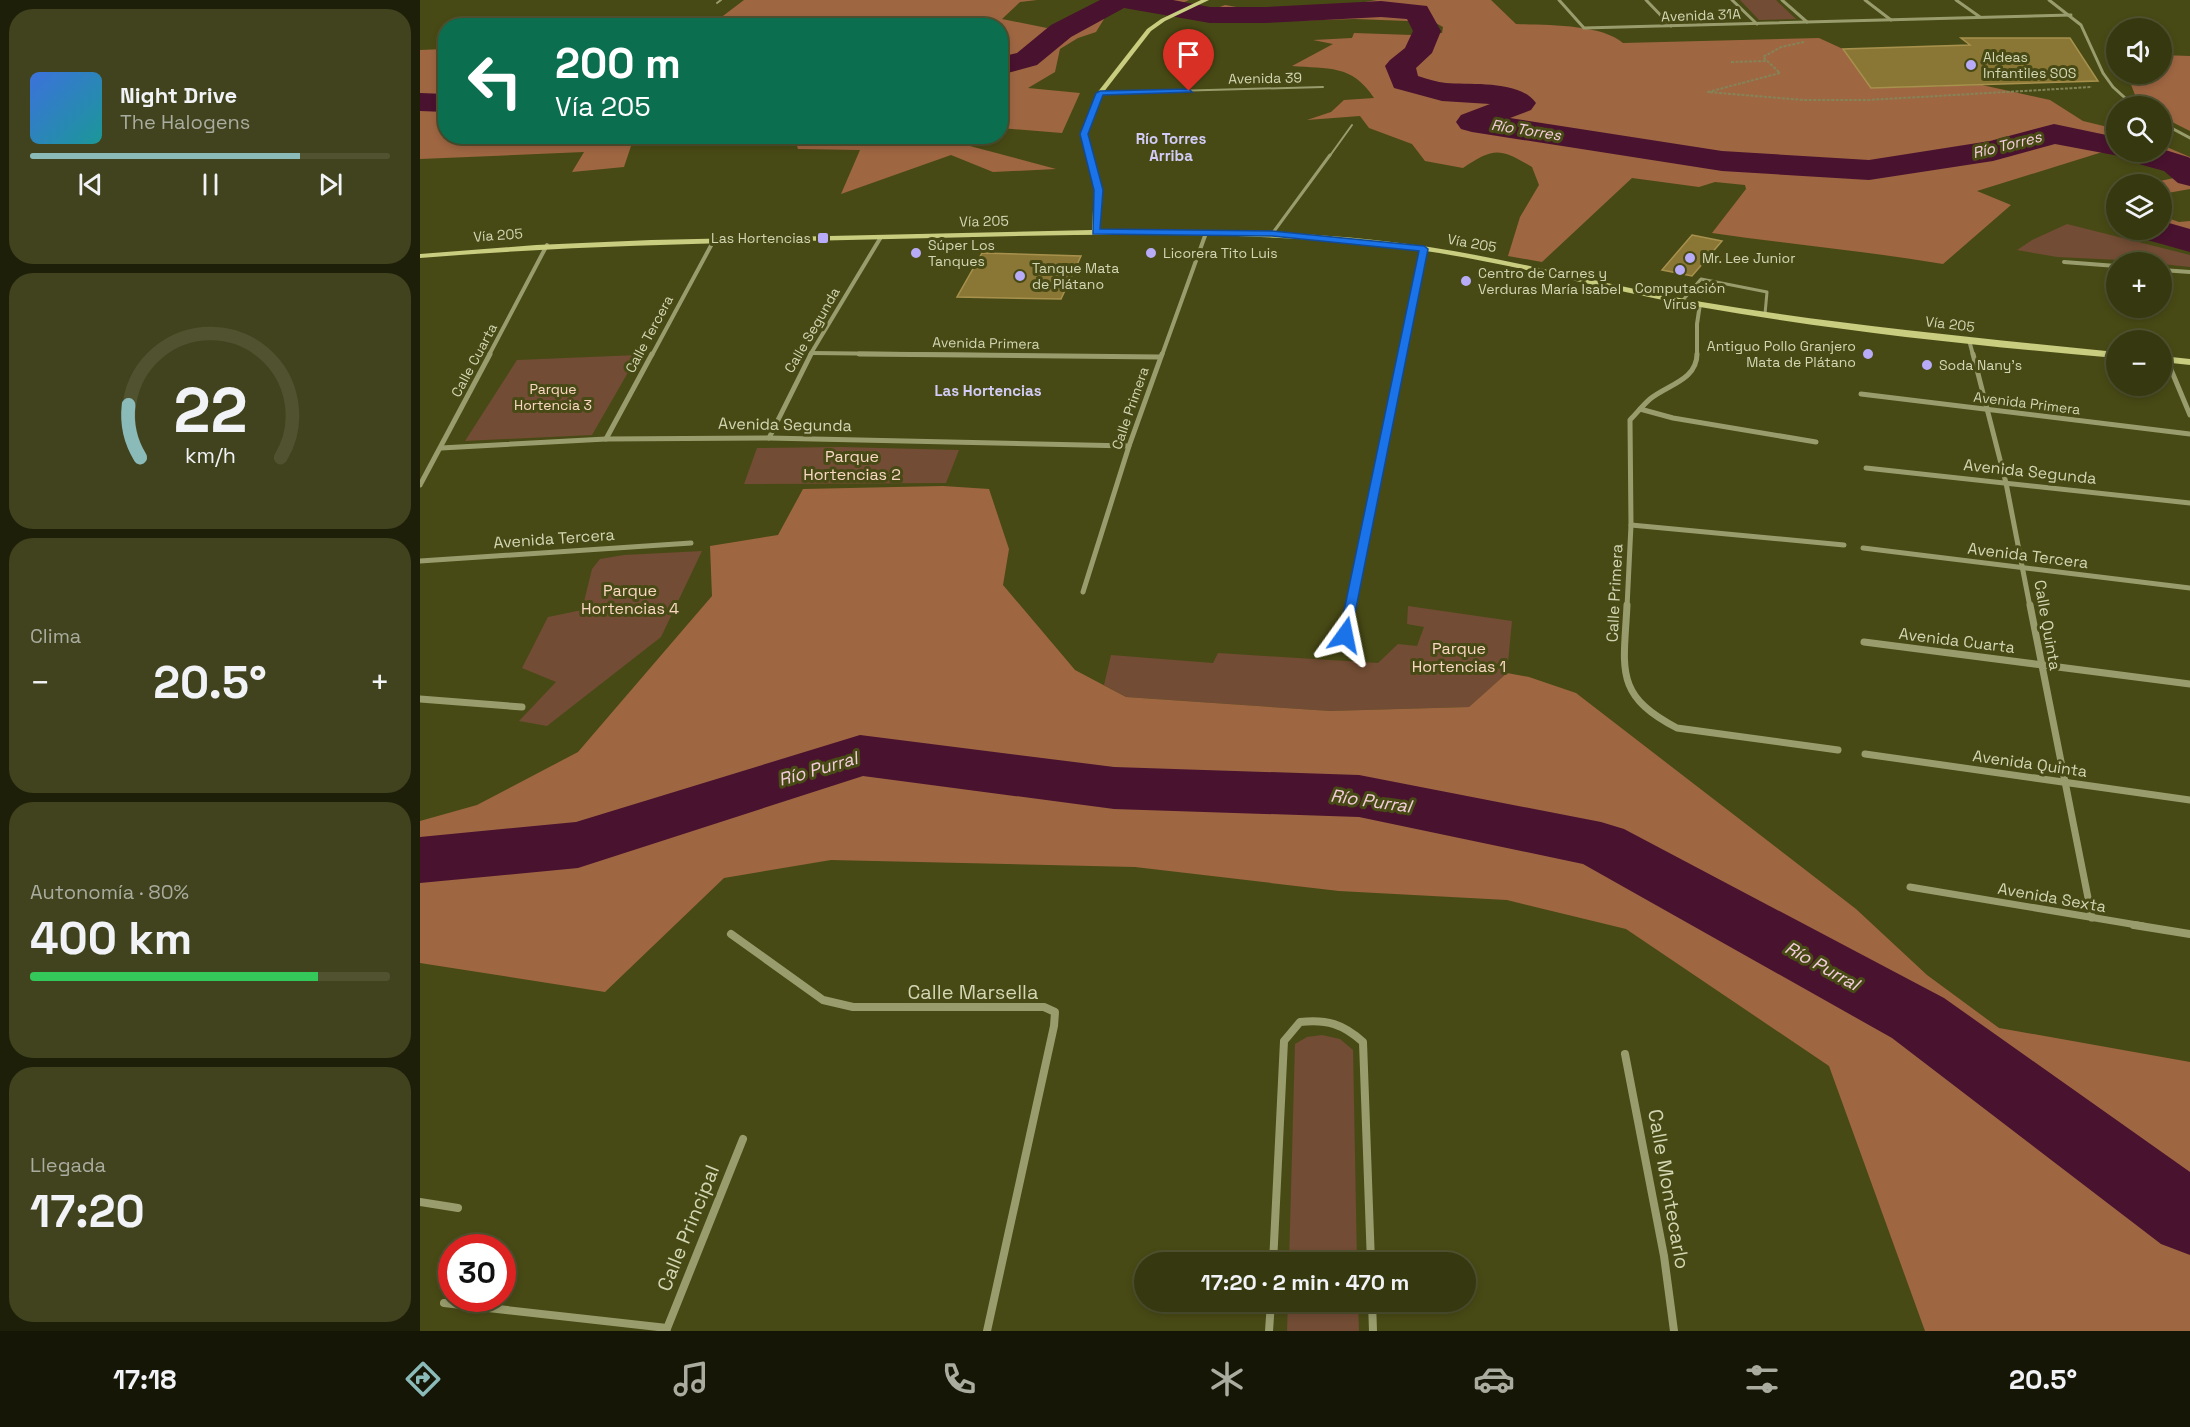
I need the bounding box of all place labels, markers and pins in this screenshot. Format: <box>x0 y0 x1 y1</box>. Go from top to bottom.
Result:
pin <box>1163 29 1214 91</box>
place label: Aldeas Infantiles SOS <box>1983 48 2076 82</box>
marker: Aldeas Infantiles SOS <box>1964 58 1978 72</box>
place label: Las Hortencias <box>711 229 811 247</box>
marker: Las Hortencias <box>816 231 830 245</box>
place label: Súper Los Tanques <box>928 236 995 270</box>
place label: Licorera Tito Luis <box>1163 244 1278 262</box>
marker: Súper Los Tanques <box>909 246 923 260</box>
marker: Licorera Tito Luis <box>1144 246 1158 260</box>
place label: Mr. Lee Junior <box>1702 249 1795 267</box>
marker: Mr. Lee Junior <box>1683 251 1697 265</box>
place label: Tanque Mata de Plátano <box>1032 259 1119 293</box>
marker: Computación Virus <box>1673 263 1687 277</box>
place label: Centro de Carnes y Verduras María Isabel <box>1478 264 1621 298</box>
marker: Tanque Mata de Plátano <box>1013 269 1027 283</box>
marker: Centro de Carnes y Verduras María Isabel <box>1459 274 1473 288</box>
place label: Computación Virus <box>1635 279 1725 313</box>
place label: Antiguo Pollo Granjero Mata de Plátano <box>1707 337 1856 371</box>
marker: Antiguo Pollo Granjero Mata de Plátano <box>1861 347 1875 361</box>
place label: Soda Nany's <box>1939 356 2022 374</box>
marker: Soda Nany's <box>1920 358 1934 372</box>

